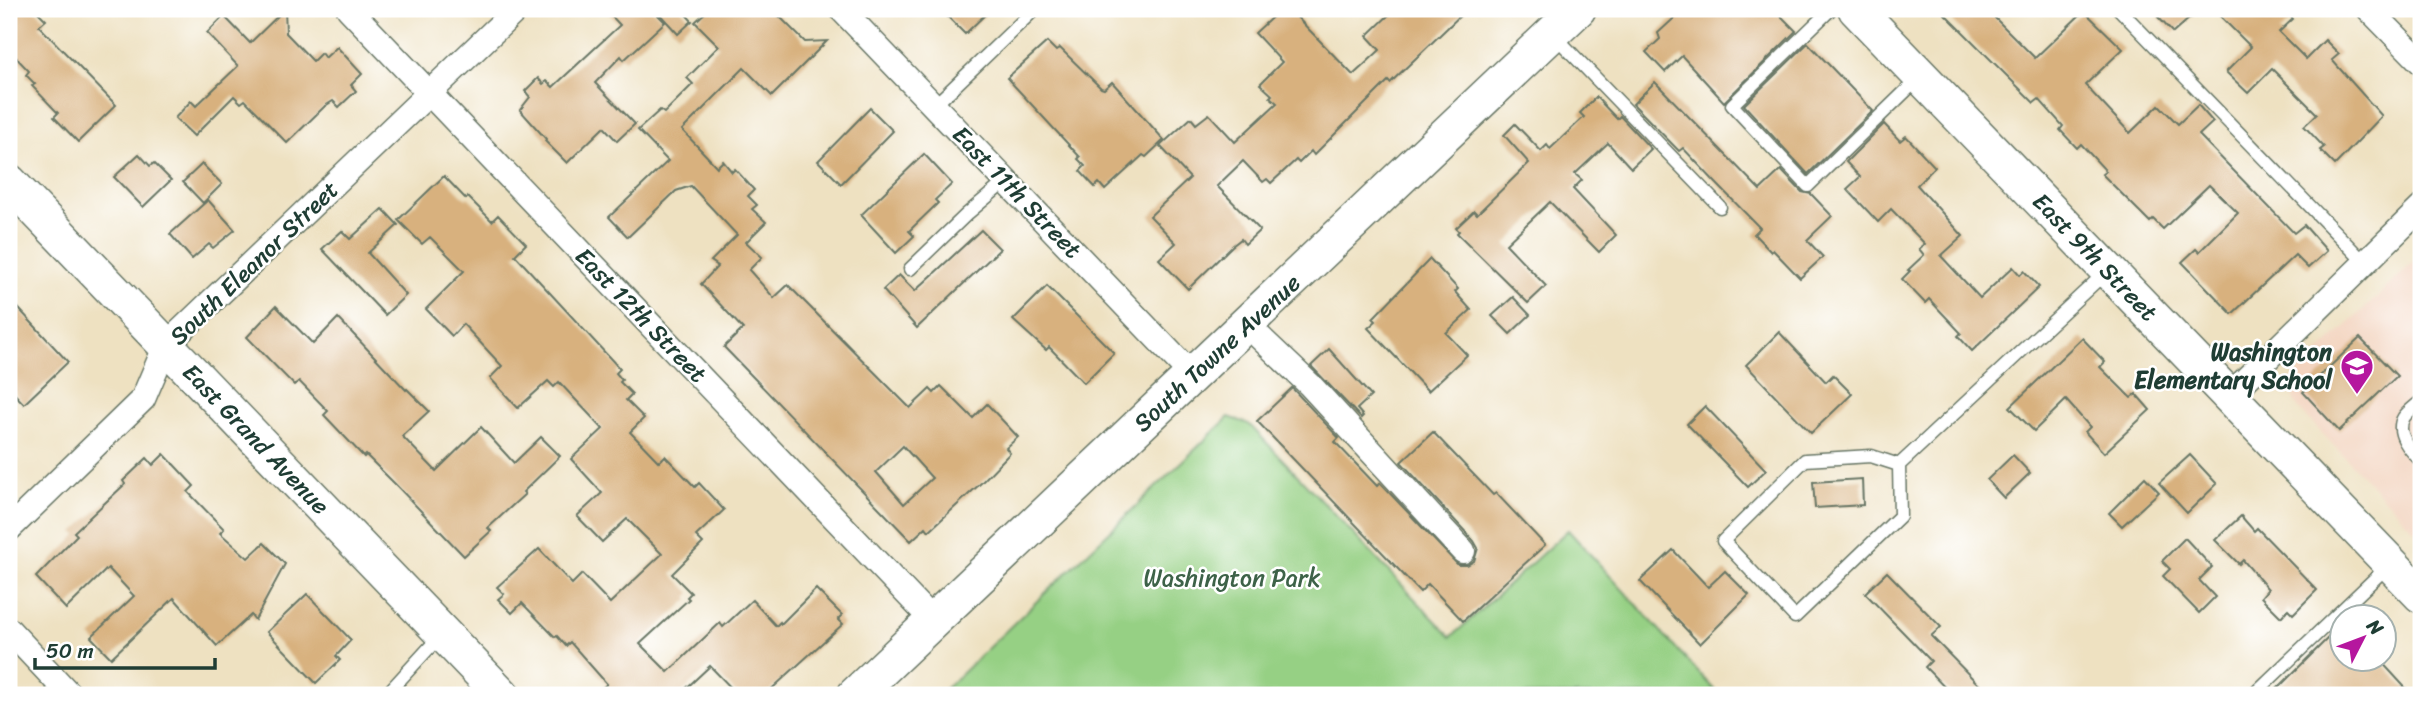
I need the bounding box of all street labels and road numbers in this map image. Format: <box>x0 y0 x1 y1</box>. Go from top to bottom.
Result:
street label: East 11th Street <box>942 115 1092 269</box>
street label: South Eleanor Street <box>159 170 349 356</box>
street label: East 9th Street <box>2022 182 2168 332</box>
street label: East 12th Street <box>565 237 717 393</box>
street label: South Towne Avenue <box>1123 263 1311 443</box>
street label: East Grand Avenue <box>172 353 340 525</box>

